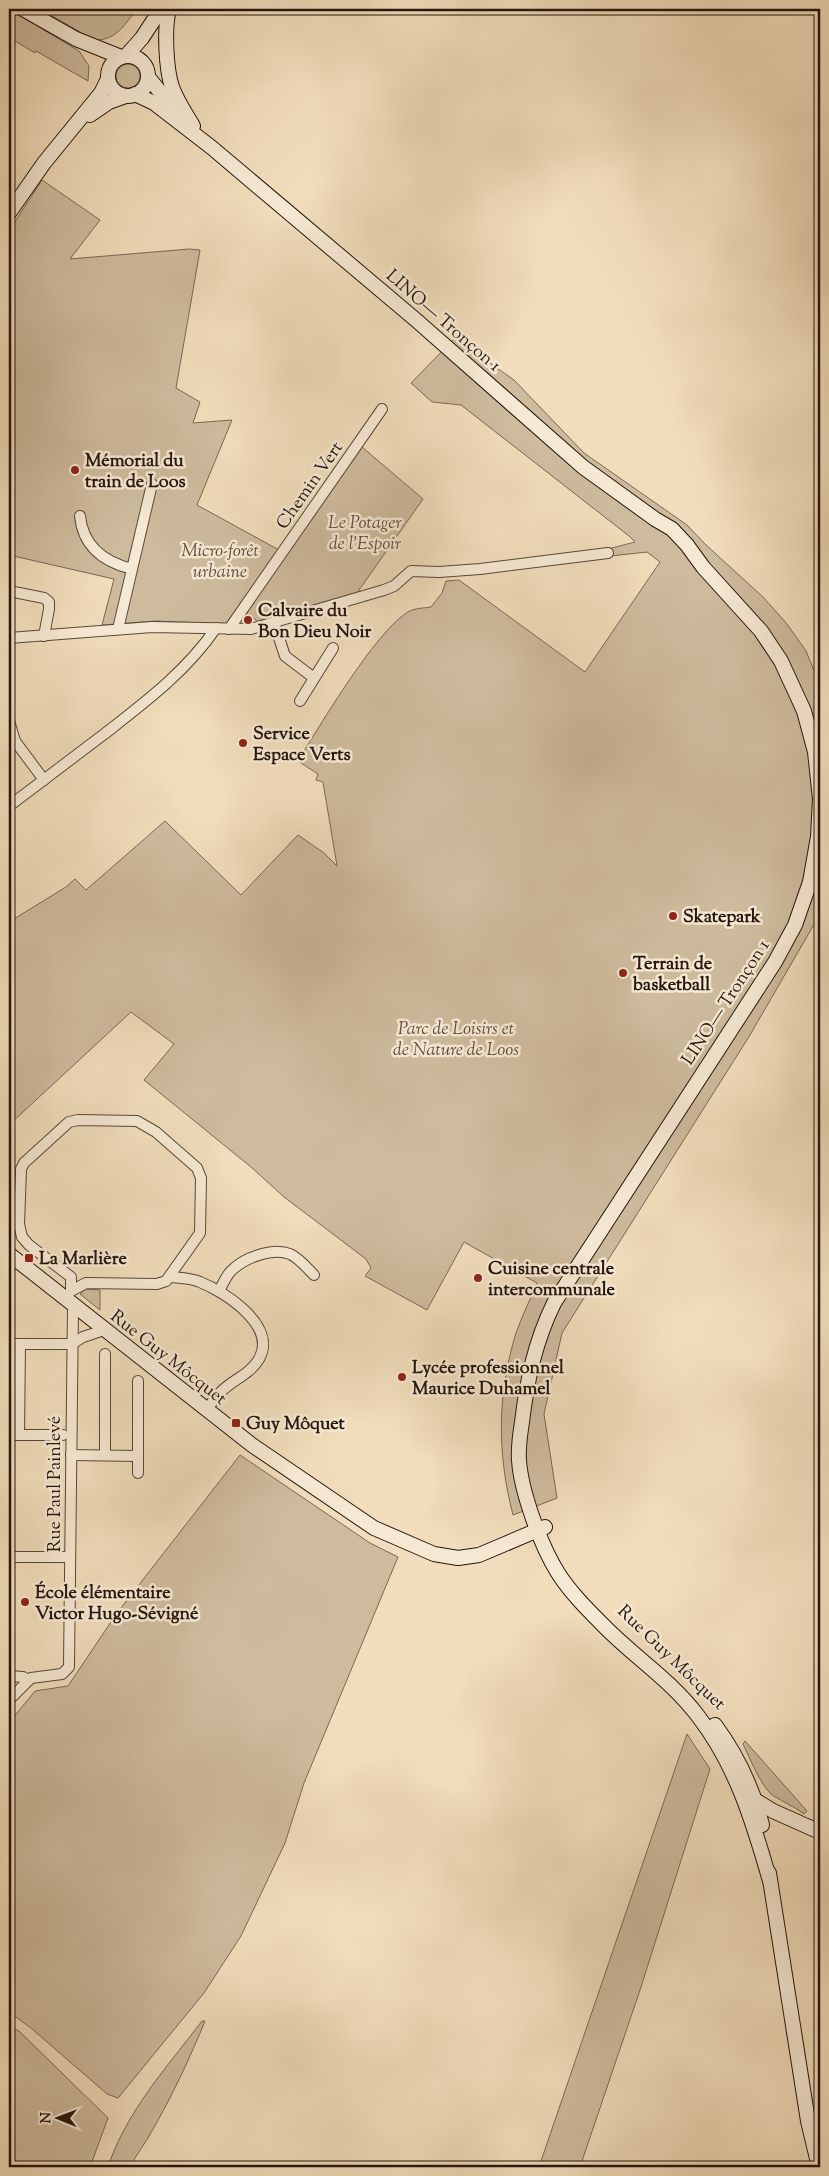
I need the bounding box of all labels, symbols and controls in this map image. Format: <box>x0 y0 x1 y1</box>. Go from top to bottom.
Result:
street label: LINO— Tronçon 1 <box>379 264 506 379</box>
street label: Chemin Vert <box>271 437 350 535</box>
place label: Mémorial du train de Loos <box>85 449 186 496</box>
marker: Mémorial du train de Loos <box>69 464 81 476</box>
park label: Le Potager de l'Espoir <box>328 511 403 558</box>
park label: Micro-forêt urbaine <box>181 539 259 586</box>
place label: Calvaire du Bon Dieu Noir <box>258 599 372 646</box>
marker: Calvaire du Bon Dieu Noir <box>242 614 254 626</box>
place label: Service Espace Verts <box>253 722 350 769</box>
marker: Service Espace Verts <box>237 737 249 749</box>
place label: Skatepark <box>683 905 761 931</box>
marker: Skatepark <box>667 910 679 922</box>
street label: LINO— Tronçon 1 <box>676 935 777 1071</box>
place label: Terrain de basketball <box>632 952 713 999</box>
marker: Terrain de basketball <box>617 967 629 979</box>
park label: Parc de Loisirs et de Nature de Loos <box>393 1017 519 1064</box>
place label: La Marlière <box>39 1247 127 1273</box>
marker: La Marlière <box>23 1252 35 1264</box>
place label: Cuisine centrale intercommunale <box>488 1257 616 1304</box>
marker: Cuisine centrale intercommunale <box>472 1272 484 1284</box>
street label: Rue Guy Môcquet <box>104 1305 232 1412</box>
place label: Lycée professionnel Maurice Duhamel <box>412 1356 565 1403</box>
marker: Lycée professionnel Maurice Duhamel <box>396 1371 408 1383</box>
place label: Guy Môquet <box>246 1412 346 1438</box>
street label: Rue Paul Painlevé <box>43 1416 69 1552</box>
marker: Guy Môquet <box>230 1417 242 1429</box>
place label: École élémentaire Victor Hugo-Sévigné <box>35 1580 199 1628</box>
marker: École élémentaire Victor Hugo-Sévigné <box>19 1596 31 1608</box>
street label: Rue Guy Môcquet <box>611 1600 731 1717</box>
north arrow <box>32 2094 82 2144</box>
text: N <box>37 2112 57 2124</box>

